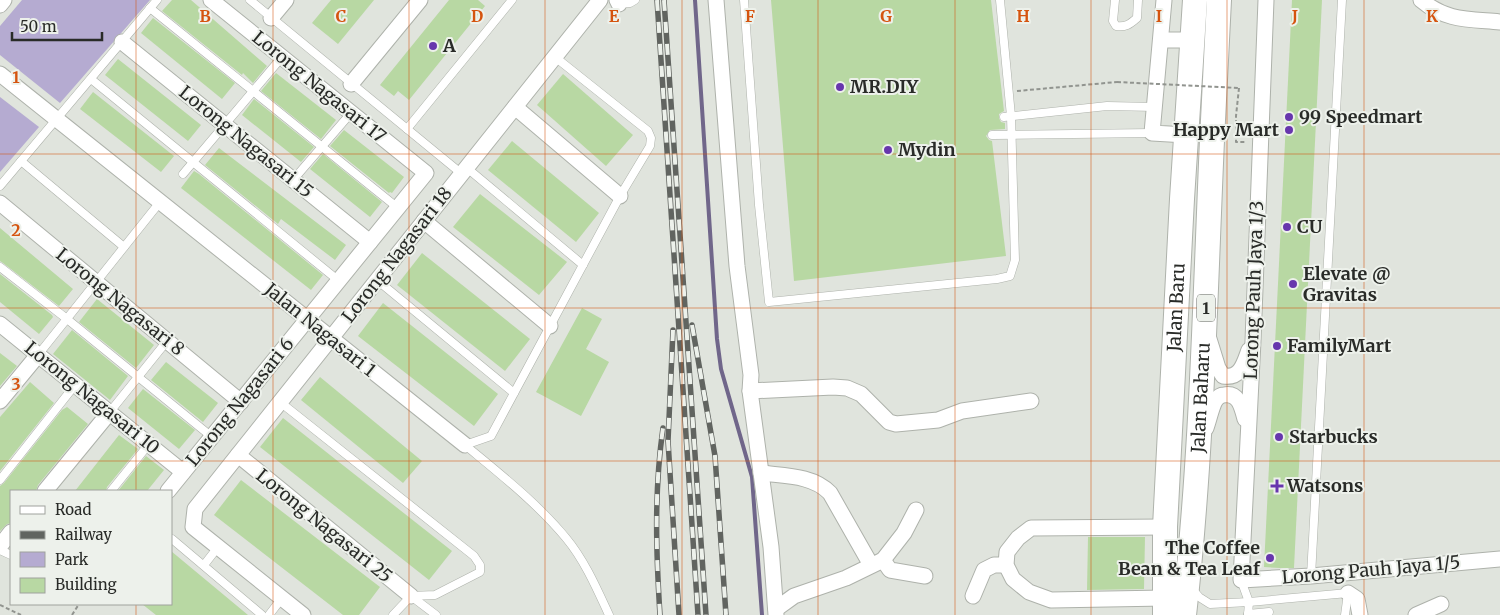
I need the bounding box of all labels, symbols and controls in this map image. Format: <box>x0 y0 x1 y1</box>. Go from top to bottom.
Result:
text: B <box>199 6 211 26</box>
text: C <box>336 6 346 26</box>
text: D <box>471 6 483 26</box>
text: E <box>609 6 620 26</box>
text: F <box>745 6 755 26</box>
text: G <box>880 6 892 26</box>
text: H <box>1016 6 1030 26</box>
text: I <box>1156 6 1162 26</box>
text: J <box>1291 6 1298 26</box>
text: K <box>1426 6 1438 26</box>
scale bar <box>12 10 102 42</box>
text: 50 m <box>20 17 57 36</box>
street label: Lorong Nagasari 17 <box>248 26 391 147</box>
place label: A <box>442 34 456 57</box>
marker: A <box>427 40 439 52</box>
text: 1 <box>12 67 20 87</box>
place label: MR.DIY <box>850 75 920 98</box>
street label: Lorong Nagasari 15 <box>175 81 318 203</box>
marker: MR.DIY <box>834 81 846 93</box>
place label: 99 Speedmart <box>1299 105 1423 128</box>
marker: 99 Speedmart <box>1283 111 1295 123</box>
place label: Happy Mart <box>1173 118 1280 141</box>
marker: Happy Mart <box>1283 124 1295 136</box>
place label: Mydin <box>898 138 955 161</box>
marker: Mydin <box>882 144 894 156</box>
street label: Lorong Nagasari 18 <box>336 182 457 327</box>
street label: Lorong Pauh Jaya 1/3 <box>1239 200 1268 380</box>
place label: CU <box>1297 215 1323 238</box>
text: 2 <box>11 220 21 240</box>
marker: CU <box>1281 221 1293 233</box>
street label: Lorong Nagasari 8 <box>52 243 189 360</box>
street label: Jalan Baru <box>1162 262 1190 353</box>
place label: Elevate @ Gravitas <box>1303 262 1391 306</box>
street label: Jalan Nagasari 1 <box>259 277 381 381</box>
marker: Elevate @ Gravitas <box>1287 278 1299 290</box>
road number: 1 <box>1197 294 1215 322</box>
street label: Lorong Nagasari 6 <box>181 333 299 471</box>
place label: FamilyMart <box>1287 334 1392 357</box>
street label: Lorong Nagasari 10 <box>20 336 164 459</box>
marker: FamilyMart <box>1271 340 1283 352</box>
street label: Jalan Baharu <box>1186 342 1215 455</box>
text: 3 <box>11 374 21 394</box>
place label: Starbucks <box>1289 425 1378 448</box>
marker: Starbucks <box>1273 431 1285 443</box>
street label: Lorong Nagasari 25 <box>252 464 397 587</box>
place label: Watsons <box>1286 474 1363 497</box>
marker: Watsons <box>1271 480 1283 492</box>
legend <box>10 490 172 605</box>
text: Road <box>55 500 91 519</box>
text: Railway <box>55 525 112 544</box>
place label: The Coffee Bean & Tea Leaf <box>1118 536 1261 580</box>
text: Park <box>55 550 89 569</box>
street label: Lorong Pauh Jaya 1/5 <box>1281 550 1461 589</box>
marker: The Coffee Bean & Tea Leaf <box>1264 552 1276 564</box>
text: Building <box>55 575 117 594</box>

